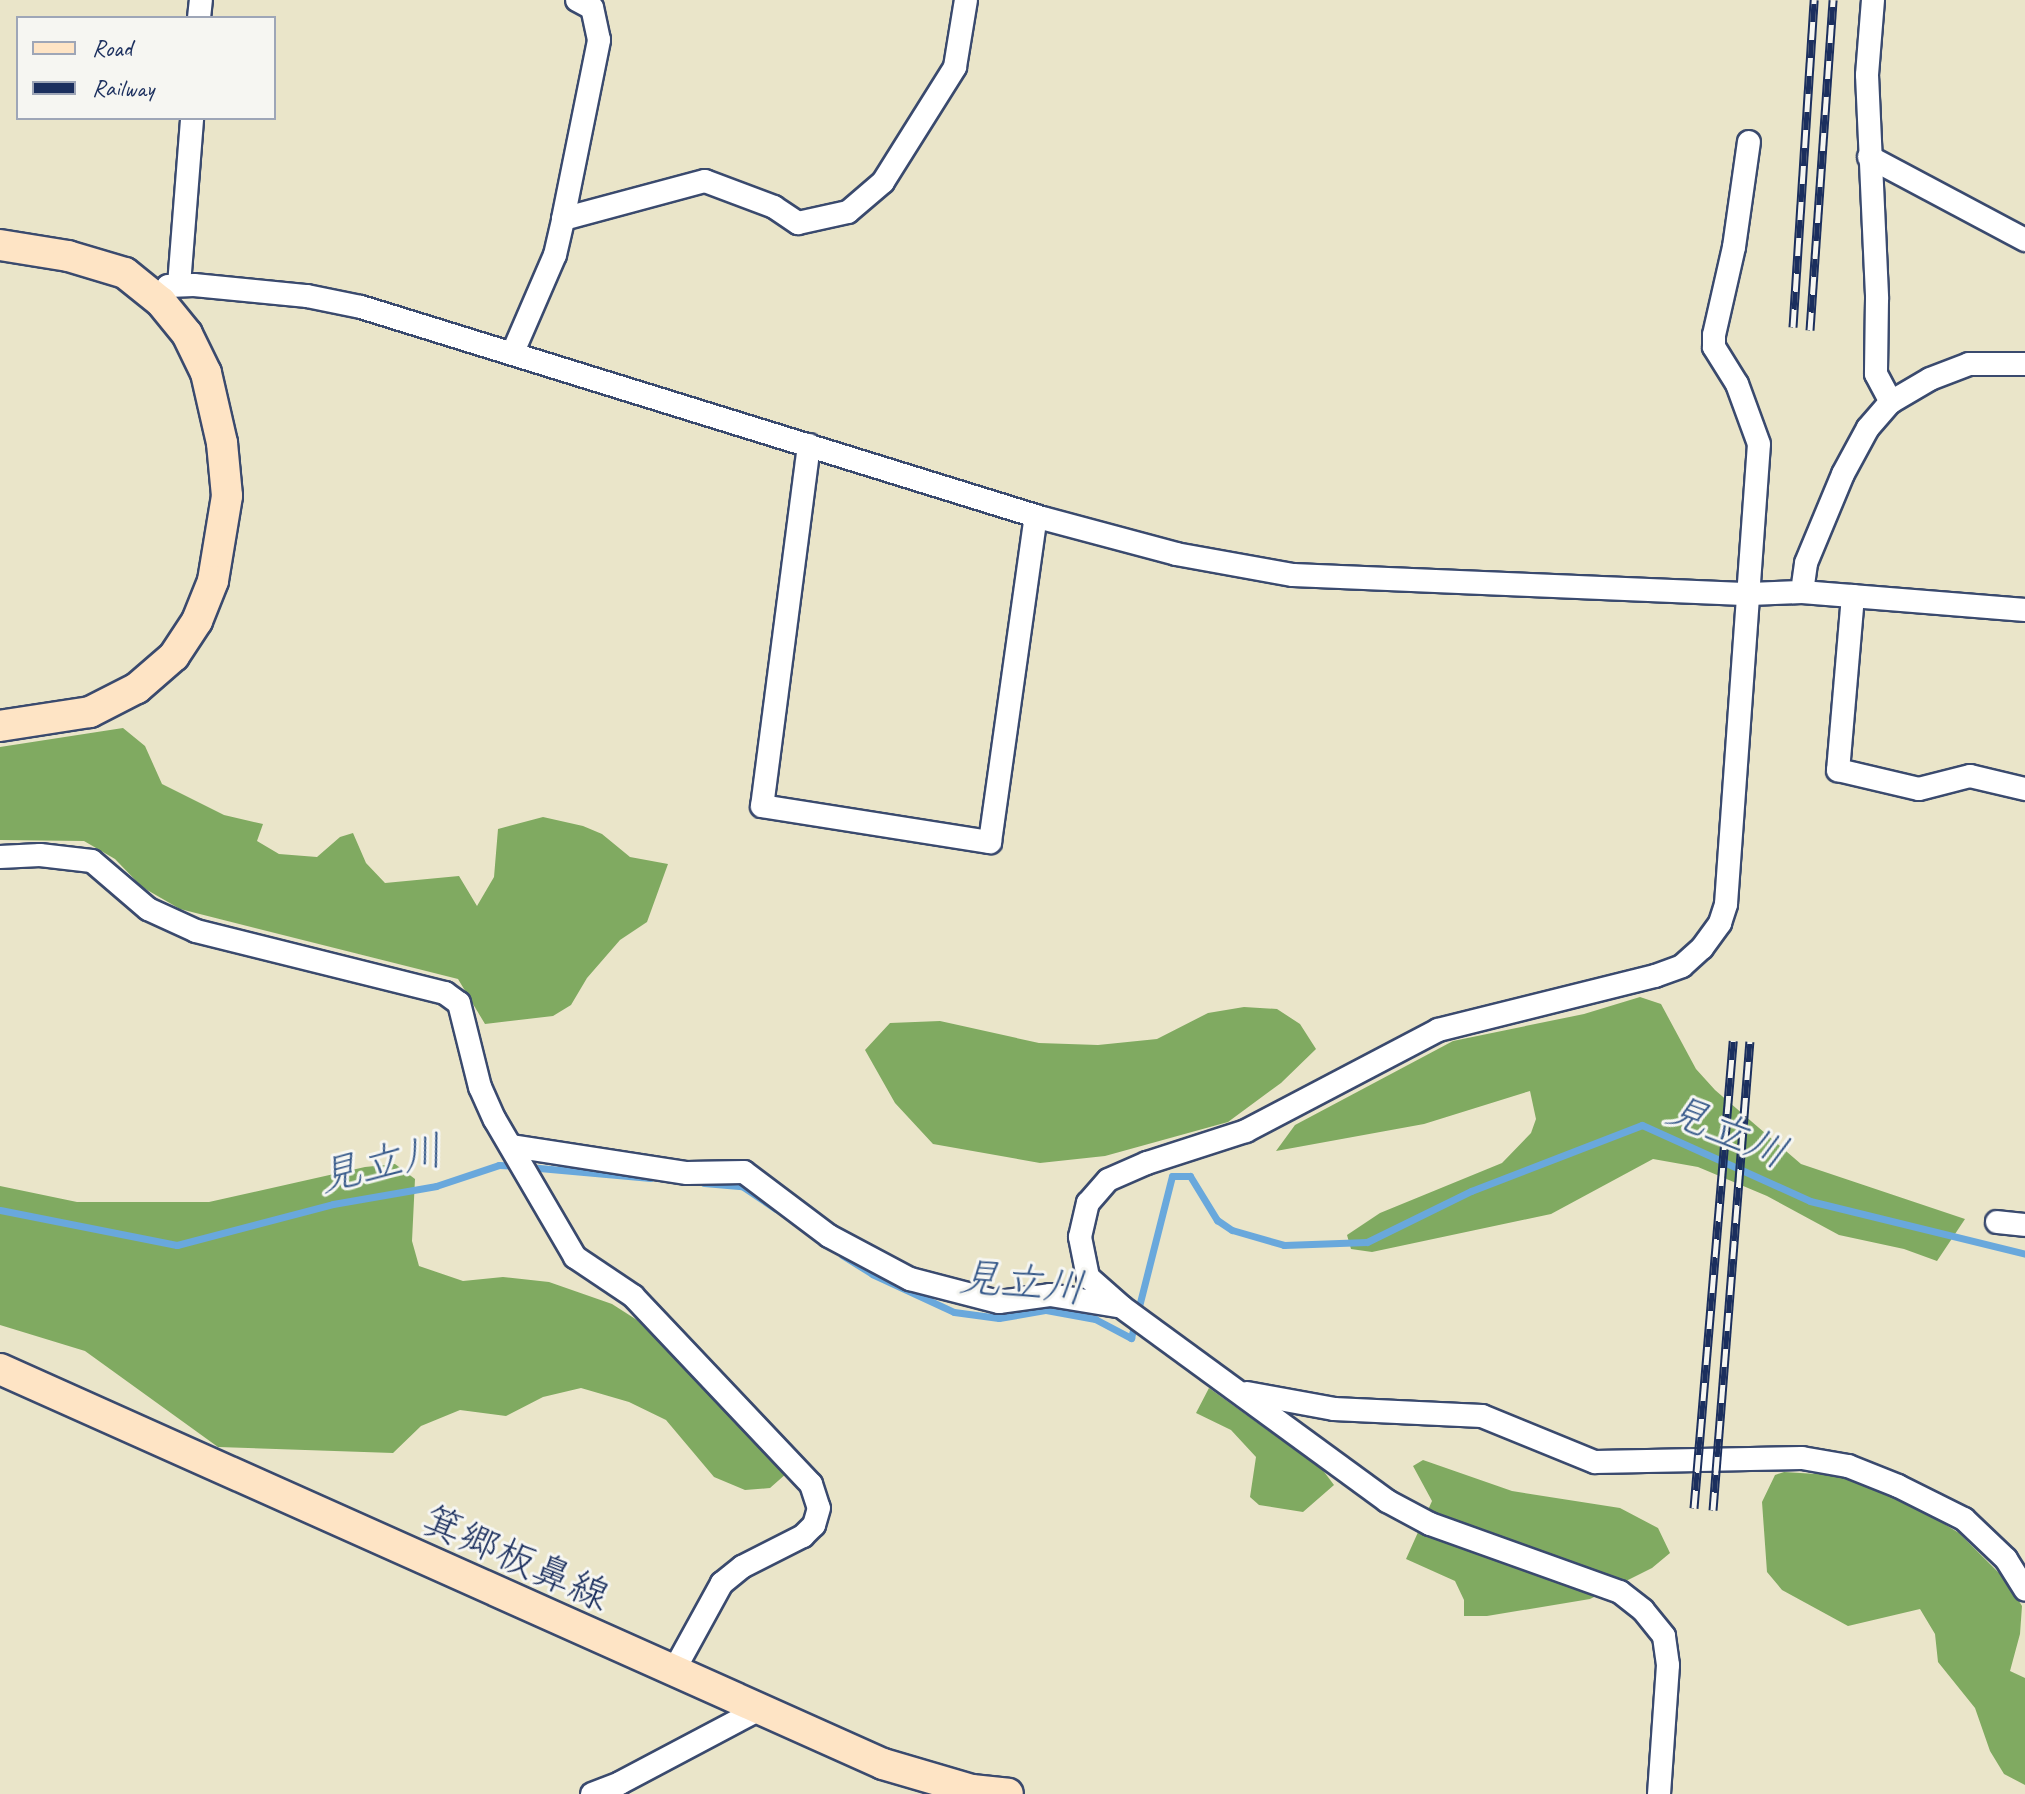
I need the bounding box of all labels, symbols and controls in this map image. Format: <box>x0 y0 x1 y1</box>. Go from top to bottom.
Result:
legend <box>16 16 276 120</box>
text: Road <box>92 33 132 63</box>
text: Railway <box>92 73 154 103</box>
water label: 見立川 <box>1659 1084 1795 1180</box>
water label: 見立川 <box>314 1125 448 1203</box>
water label: 見立川 <box>957 1251 1087 1315</box>
street label: 箕郷板鼻線 <box>415 1495 617 1621</box>

